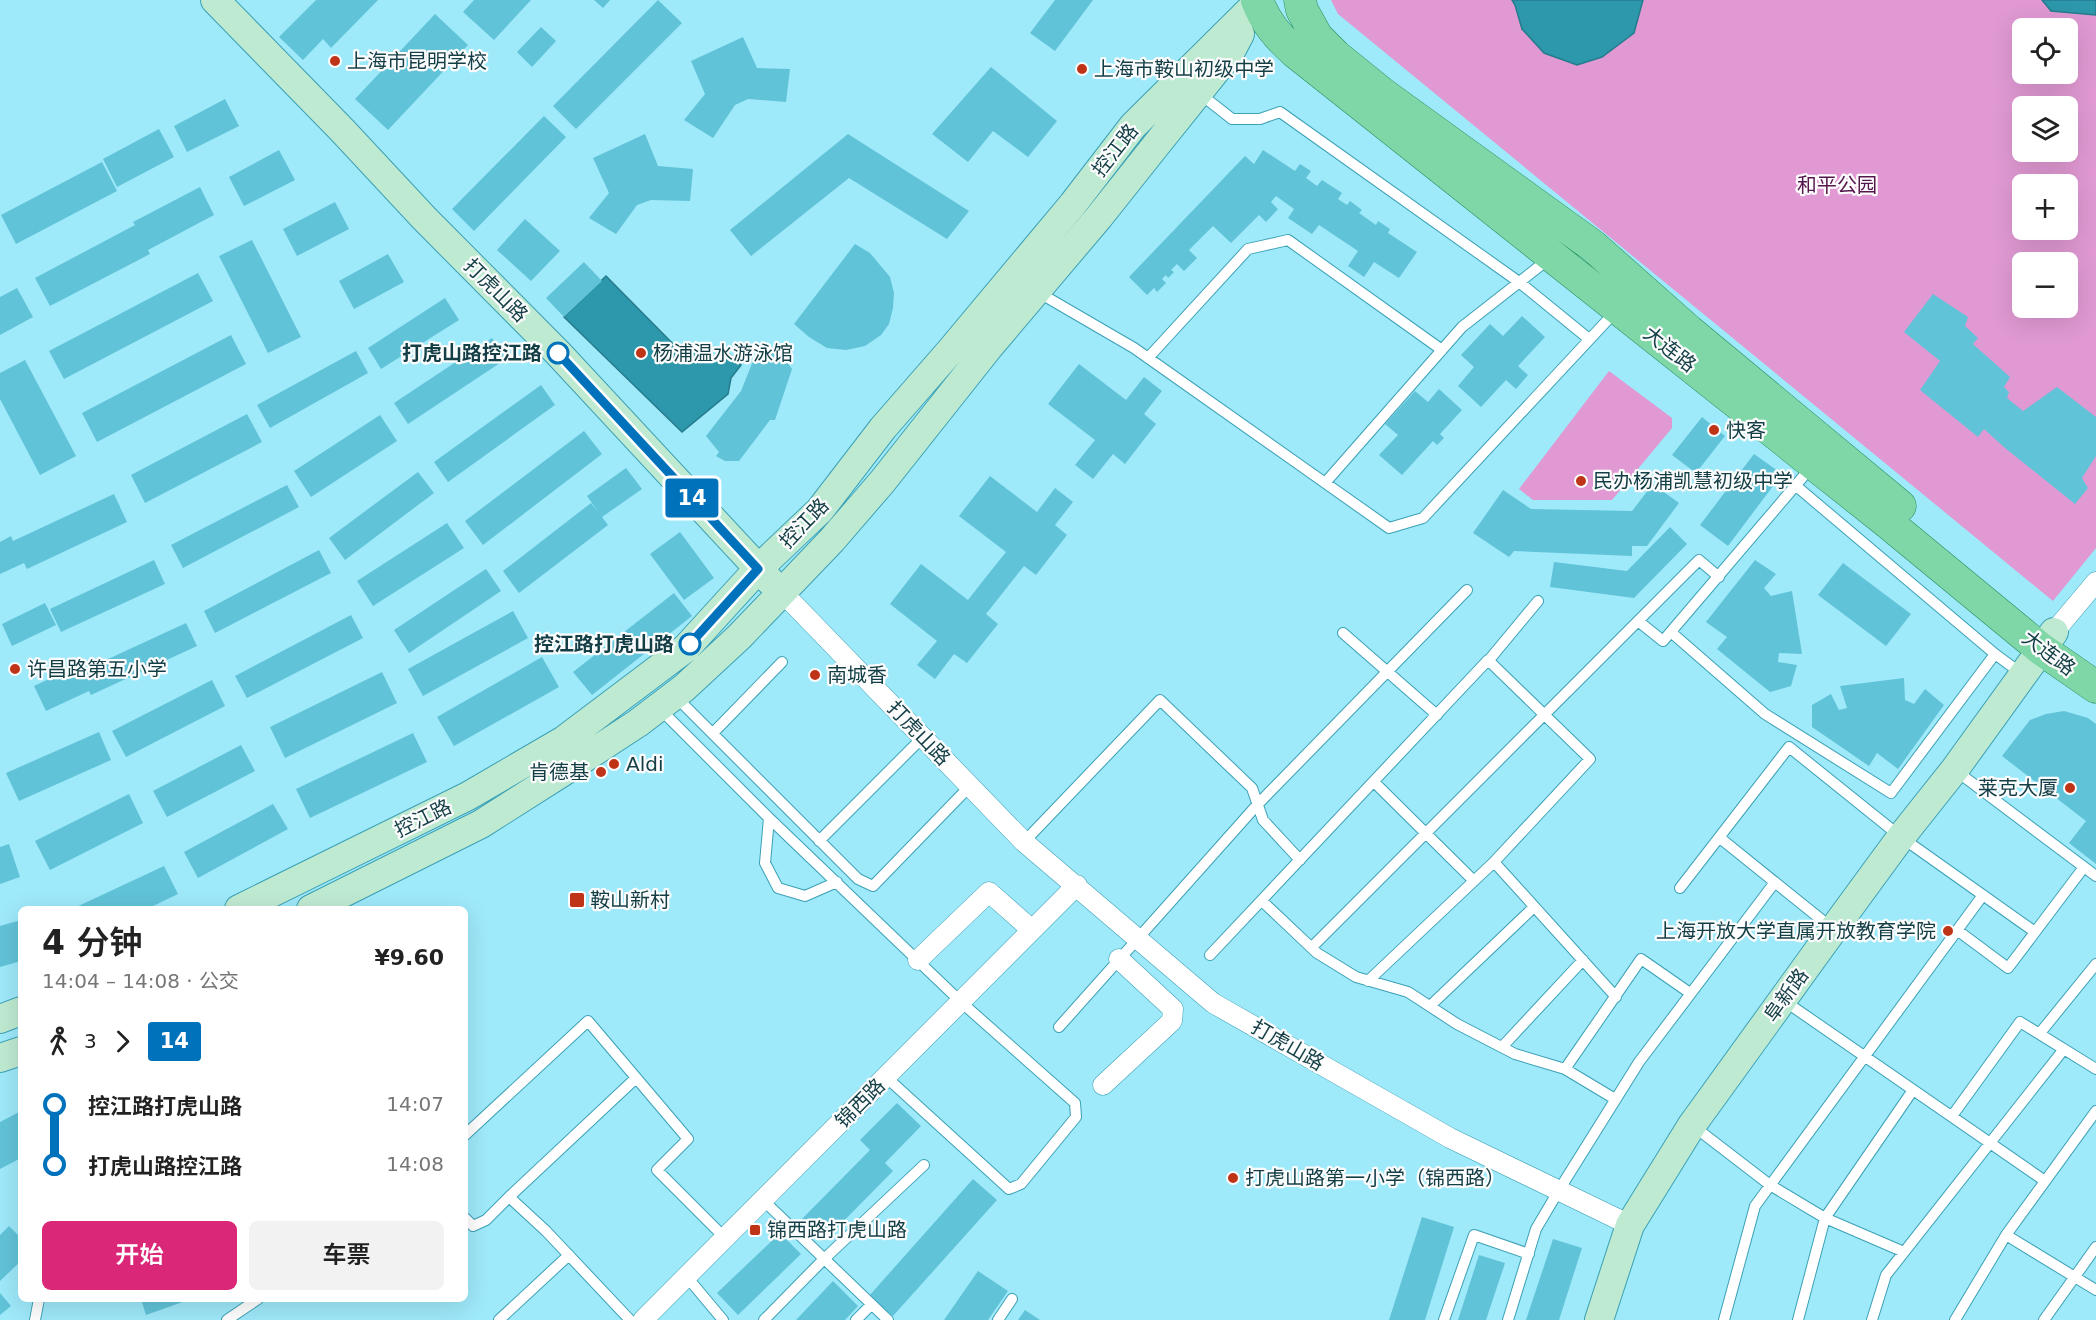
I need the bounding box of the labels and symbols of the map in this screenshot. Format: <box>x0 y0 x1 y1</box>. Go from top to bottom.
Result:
place label: 上海市昆明学校 <box>347 49 487 73</box>
marker: 上海市昆明学校 <box>328 54 342 68</box>
place label: 上海市鞍山初级中学 <box>1094 57 1274 81</box>
marker: 上海市鞍山初级中学 <box>1075 62 1089 76</box>
street label: 控江路 <box>1087 119 1143 181</box>
park label: 和平公园 <box>1797 173 1877 197</box>
street label: 打虎山路 <box>459 253 533 327</box>
street label: 大连路 <box>1639 321 1701 377</box>
place label: 打虎山路控江路 <box>402 341 542 365</box>
place label: 杨浦温水游泳馆 <box>653 341 793 365</box>
marker: 打虎山路控江路 <box>547 342 569 364</box>
marker: 杨浦温水游泳馆 <box>634 346 648 360</box>
place label: 快客 <box>1726 418 1766 442</box>
marker: 快客 <box>1707 423 1721 437</box>
place label: 民办杨浦凯慧初级中学 <box>1593 469 1793 493</box>
marker: 民办杨浦凯慧初级中学 <box>1574 474 1588 488</box>
line badge: 14 <box>665 478 719 518</box>
street label: 控江路 <box>775 493 833 553</box>
street label: 大连路 <box>2018 625 2080 681</box>
place label: 控江路打虎山路 <box>534 632 674 656</box>
marker: 控江路打虎山路 <box>679 633 701 655</box>
place label: 许昌路第五小学 <box>27 657 167 681</box>
marker: 许昌路第五小学 <box>8 662 22 676</box>
place label: 南城香 <box>827 663 887 687</box>
marker: 南城香 <box>808 668 822 682</box>
street label: 打虎山路 <box>883 696 955 770</box>
place label: Aldi <box>626 752 664 776</box>
marker: Aldi <box>607 757 621 771</box>
place label: 肯德基 <box>529 760 589 784</box>
marker: 肯德基 <box>594 765 608 779</box>
place label: 莱克大厦 <box>1978 776 2058 800</box>
marker: 莱克大厦 <box>2063 781 2077 795</box>
street label: 控江路 <box>391 794 455 842</box>
place label: 鞍山新村 <box>590 888 670 912</box>
marker: 鞍山新村 <box>568 891 586 909</box>
place label: 上海开放大学直属开放教育学院 <box>1656 919 1936 943</box>
marker: 上海开放大学直属开放教育学院 <box>1941 924 1955 938</box>
street label: 阜新路 <box>1759 964 1813 1026</box>
street label: 打虎山路 <box>1247 1015 1329 1075</box>
street label: 锦西路 <box>830 1073 890 1133</box>
place label: 打虎山路第一小学（锦西路） <box>1245 1166 1505 1190</box>
marker: 打虎山路第一小学（锦西路） <box>1226 1171 1240 1185</box>
place label: 锦西路打虎山路 <box>767 1218 907 1242</box>
marker: 锦西路打虎山路 <box>748 1223 762 1237</box>

